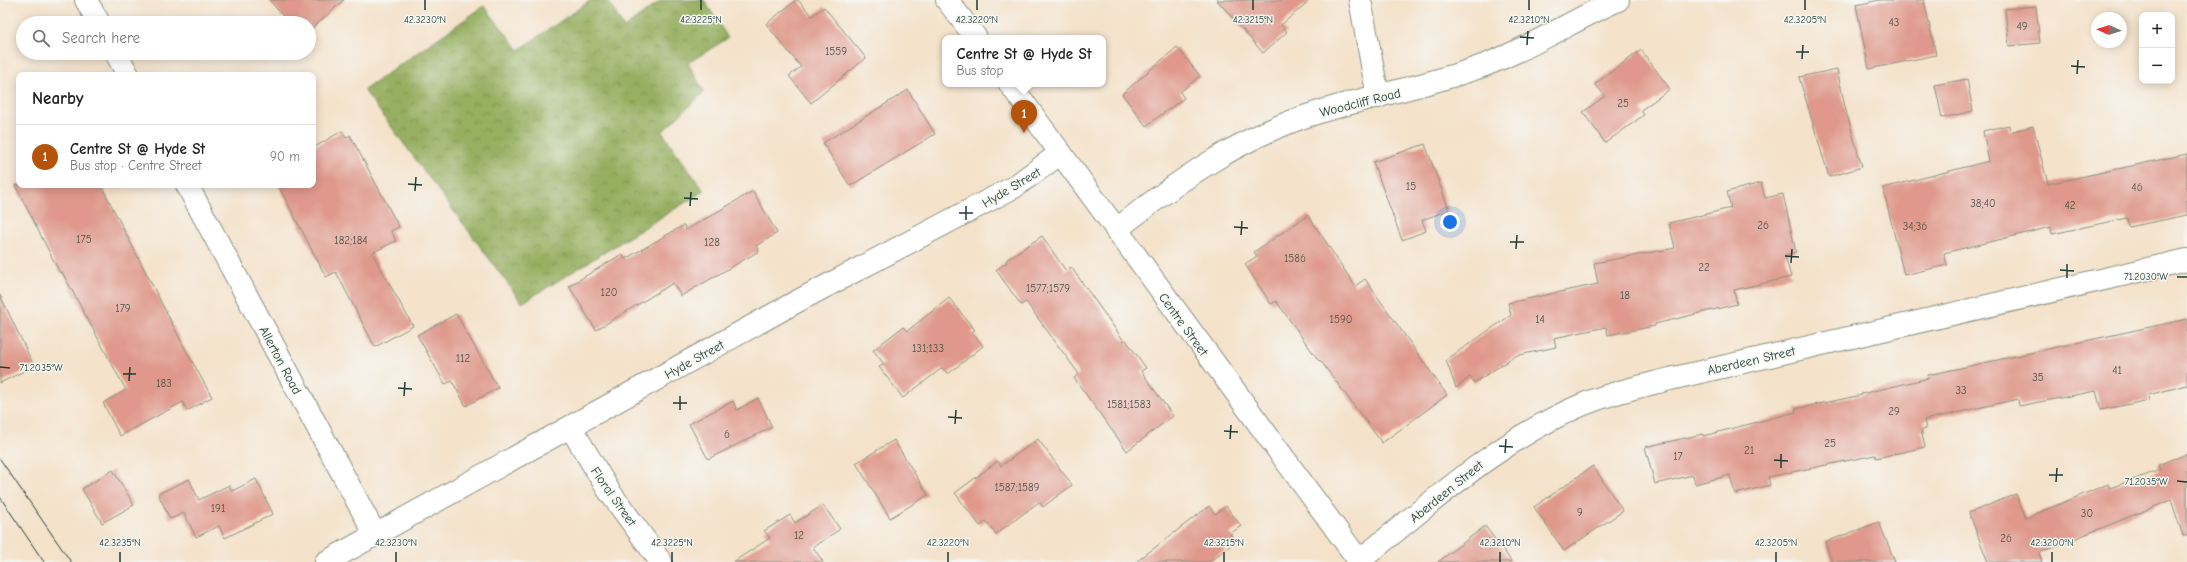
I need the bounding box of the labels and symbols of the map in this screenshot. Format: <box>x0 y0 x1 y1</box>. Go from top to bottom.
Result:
north arrow <box>2091 12 2127 48</box>
text: 42.3230°N <box>404 14 446 26</box>
text: 42.3225°N <box>680 14 722 26</box>
text: 42.3220°N <box>956 14 998 26</box>
text: 42.3215°N <box>1233 14 1273 26</box>
text: 42.3210°N <box>1509 14 1550 26</box>
text: 42.3205°N <box>1784 14 1826 26</box>
house number: 43 <box>1889 16 1899 29</box>
house number: 49 <box>2016 20 2028 33</box>
house number: 1559 <box>825 45 847 58</box>
street label: Woodcliff Road <box>1318 85 1402 120</box>
house number: 25 <box>1617 97 1629 110</box>
pin: 1 <box>1011 100 1037 133</box>
street label: Hyde Street <box>979 164 1044 211</box>
house number: 15 <box>1406 180 1416 193</box>
house number: 46 <box>2131 181 2143 194</box>
house number: 38;40 <box>1970 197 1996 210</box>
house number: 42 <box>2064 199 2076 212</box>
your location <box>1440 212 1460 232</box>
house number: 26 <box>1757 219 1769 232</box>
house number: 34;36 <box>1903 220 1927 233</box>
house number: 175 <box>76 233 92 246</box>
house number: 182;184 <box>334 234 368 247</box>
house number: 128 <box>704 236 720 249</box>
house number: 1586 <box>1284 252 1306 265</box>
house number: 22 <box>1698 261 1710 274</box>
text: 71.2030°W <box>2124 271 2168 283</box>
house number: 1577;1579 <box>1026 282 1070 295</box>
house number: 120 <box>601 286 617 299</box>
house number: 18 <box>1620 289 1630 302</box>
street label: Centre Street <box>1156 290 1212 360</box>
house number: 179 <box>115 302 131 315</box>
house number: 1590 <box>1330 313 1352 326</box>
house number: 14 <box>1535 313 1545 326</box>
street label: Allerton Road <box>256 324 305 397</box>
street label: Hyde Street <box>662 336 728 382</box>
house number: 131;133 <box>912 342 944 355</box>
street label: Aberdeen Street <box>1706 343 1798 378</box>
house number: 112 <box>456 352 470 365</box>
text: 71.2035°W <box>19 362 63 374</box>
house number: 41 <box>2112 364 2122 377</box>
house number: 35 <box>2032 371 2044 384</box>
house number: 183 <box>156 377 172 390</box>
house number: 33 <box>1955 384 1967 397</box>
house number: 1581;1583 <box>1107 398 1151 411</box>
house number: 29 <box>1888 405 1900 418</box>
house number: 6 <box>724 428 730 441</box>
house number: 25 <box>1824 437 1836 450</box>
house number: 21 <box>1744 444 1754 457</box>
house number: 17 <box>1673 450 1683 463</box>
street label: Aberdeen Street <box>1407 457 1487 525</box>
street label: Floral Street <box>588 464 640 530</box>
text: 71.2035°W <box>2124 476 2168 488</box>
house number: 1587;1589 <box>994 481 1040 494</box>
house number: 191 <box>211 502 225 515</box>
house number: 9 <box>1577 506 1583 519</box>
house number: 30 <box>2081 507 2093 520</box>
house number: 12 <box>794 529 804 542</box>
house number: 26 <box>2000 532 2012 545</box>
text: 42.3235°N <box>99 537 141 549</box>
text: 42.3230°N <box>375 537 417 549</box>
text: 42.3225°N <box>651 537 693 549</box>
text: 42.3220°N <box>927 537 969 549</box>
text: 42.3215°N <box>1204 537 1244 549</box>
text: 42.3210°N <box>1480 537 1521 549</box>
text: 42.3205°N <box>1755 537 1797 549</box>
text: 42.3200°N <box>2030 537 2074 549</box>

